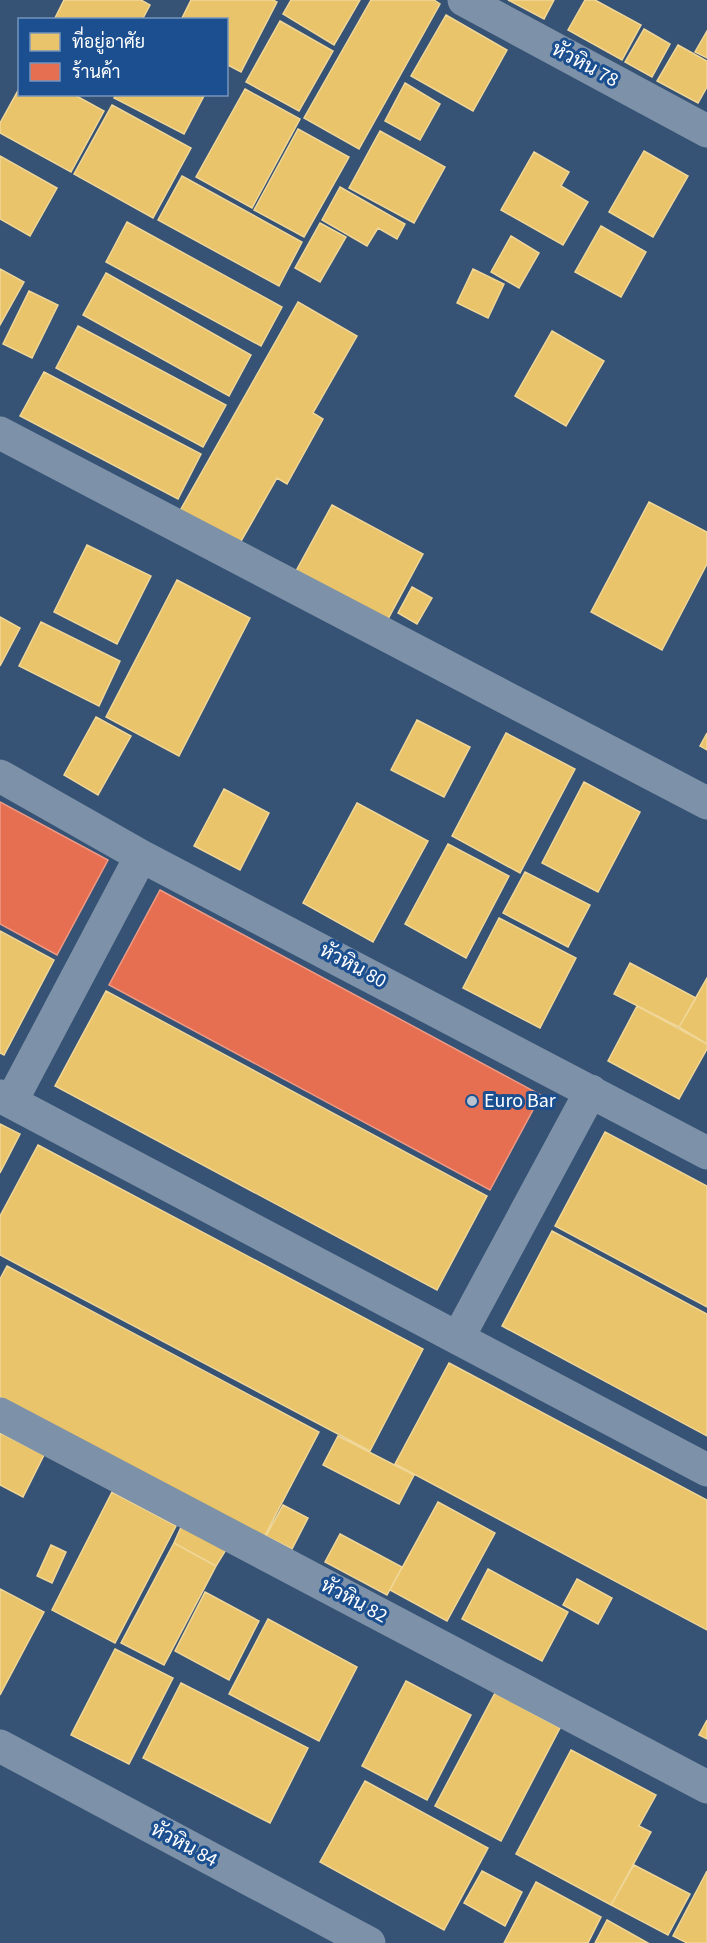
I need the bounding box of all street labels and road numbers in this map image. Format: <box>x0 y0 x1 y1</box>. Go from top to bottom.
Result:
street label: หัวหิน 78 <box>547 36 624 94</box>
street label: หัวหิน 80 <box>315 937 392 995</box>
street label: หัวหิน 82 <box>316 1572 393 1630</box>
street label: หัวหิน 84 <box>146 1816 223 1874</box>

